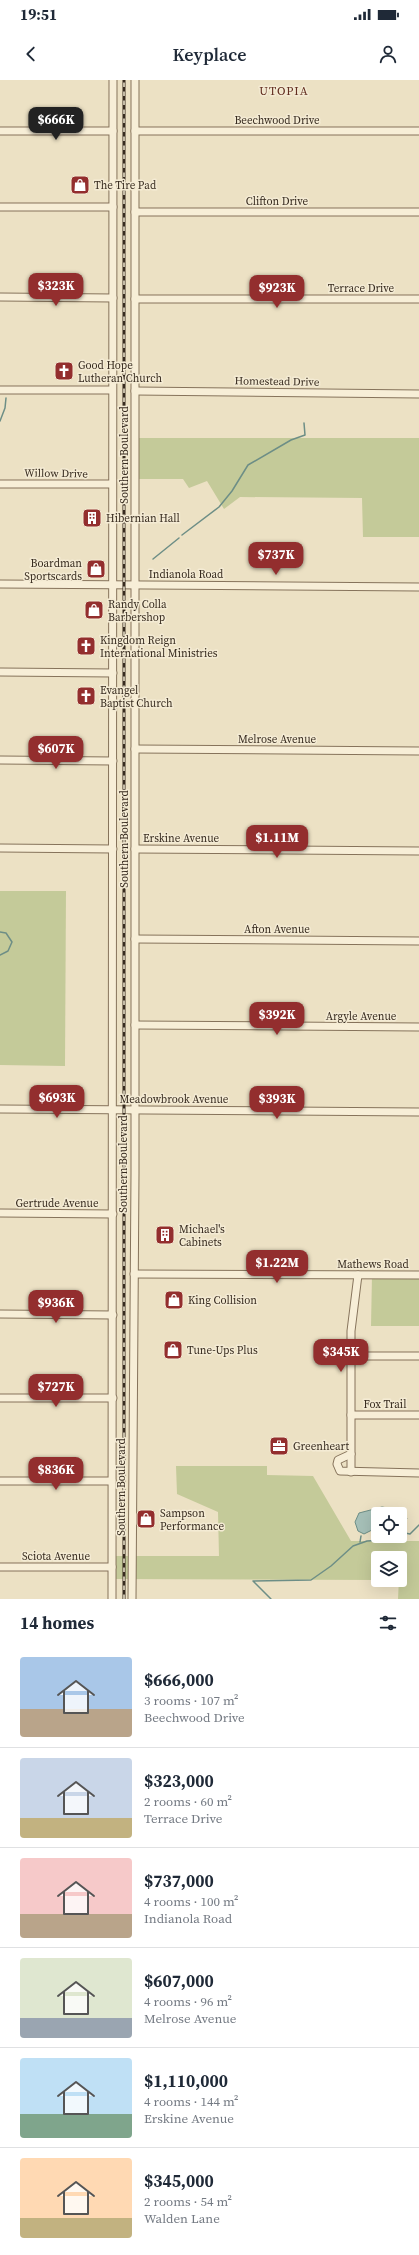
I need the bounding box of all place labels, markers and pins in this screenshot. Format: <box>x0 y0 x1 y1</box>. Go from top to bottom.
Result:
pin: $666K <box>28 107 84 141</box>
shop icon: The Tire Pad <box>69 174 91 196</box>
place label: The Tire Pad <box>94 178 157 193</box>
pin: $323K <box>28 273 84 307</box>
pin: $923K <box>249 275 305 309</box>
place label: Good Hope Lutheran Church <box>78 358 163 386</box>
church icon: Good Hope Lutheran Church <box>53 360 75 382</box>
building icon: Hibernian Hall <box>81 507 103 529</box>
place label: Hibernian Hall <box>106 511 180 526</box>
pin: $737K <box>248 542 304 576</box>
place label: Boardman Sportscards <box>24 556 82 584</box>
shop icon: Boardman Sportscards <box>85 558 107 580</box>
place label: Randy Colla Barbershop <box>108 597 167 625</box>
shop icon: Randy Colla Barbershop <box>83 599 105 621</box>
place label: Kingdom Reign International Ministries <box>100 633 218 661</box>
church icon: Kingdom Reign International Ministries <box>75 635 97 657</box>
place label: Evangel Baptist Church <box>100 683 173 711</box>
church icon: Evangel Baptist Church <box>75 685 97 707</box>
pin: $607K <box>28 736 84 770</box>
pin: $1.11M <box>244 825 310 859</box>
pin: $392K <box>249 1002 305 1036</box>
pin: $693K <box>29 1085 85 1119</box>
pin: $393K <box>249 1086 305 1120</box>
place label: Michael's Cabinets <box>179 1222 225 1250</box>
building icon: Michael's Cabinets <box>154 1224 176 1246</box>
pin: $1.22M <box>244 1250 310 1284</box>
shop icon: King Collision <box>163 1289 185 1311</box>
pin: $936K <box>28 1290 84 1324</box>
place label: King Collision <box>188 1293 257 1308</box>
shop icon: Tune-Ups Plus <box>162 1339 184 1361</box>
pin: $345K <box>313 1339 369 1373</box>
place label: Tune-Ups Plus <box>187 1343 258 1358</box>
pin: $727K <box>28 1374 84 1408</box>
office icon: Greenheart <box>268 1435 290 1457</box>
place label: Greenheart <box>293 1439 349 1454</box>
pin: $836K <box>28 1457 84 1491</box>
place label: Sampson Performance <box>160 1506 224 1534</box>
shop icon: Sampson Performance <box>135 1508 157 1530</box>

